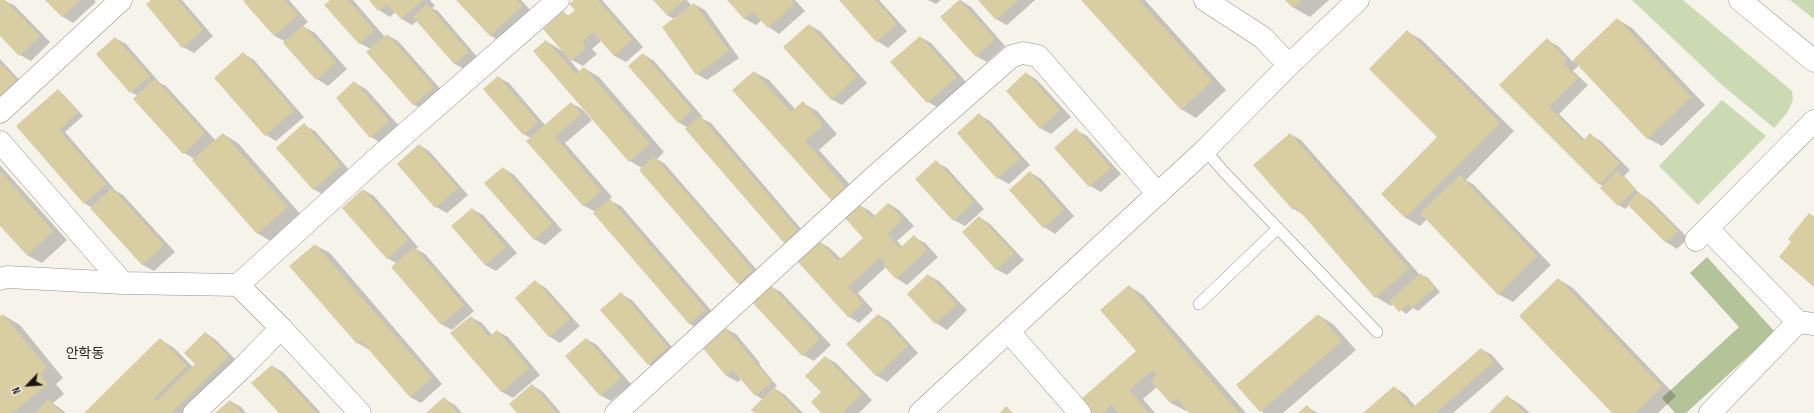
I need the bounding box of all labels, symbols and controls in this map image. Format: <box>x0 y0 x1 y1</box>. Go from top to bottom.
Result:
district label: 안학동 <box>66 346 104 362</box>
north arrow <box>8 365 48 405</box>
text: N <box>10 385 24 396</box>

